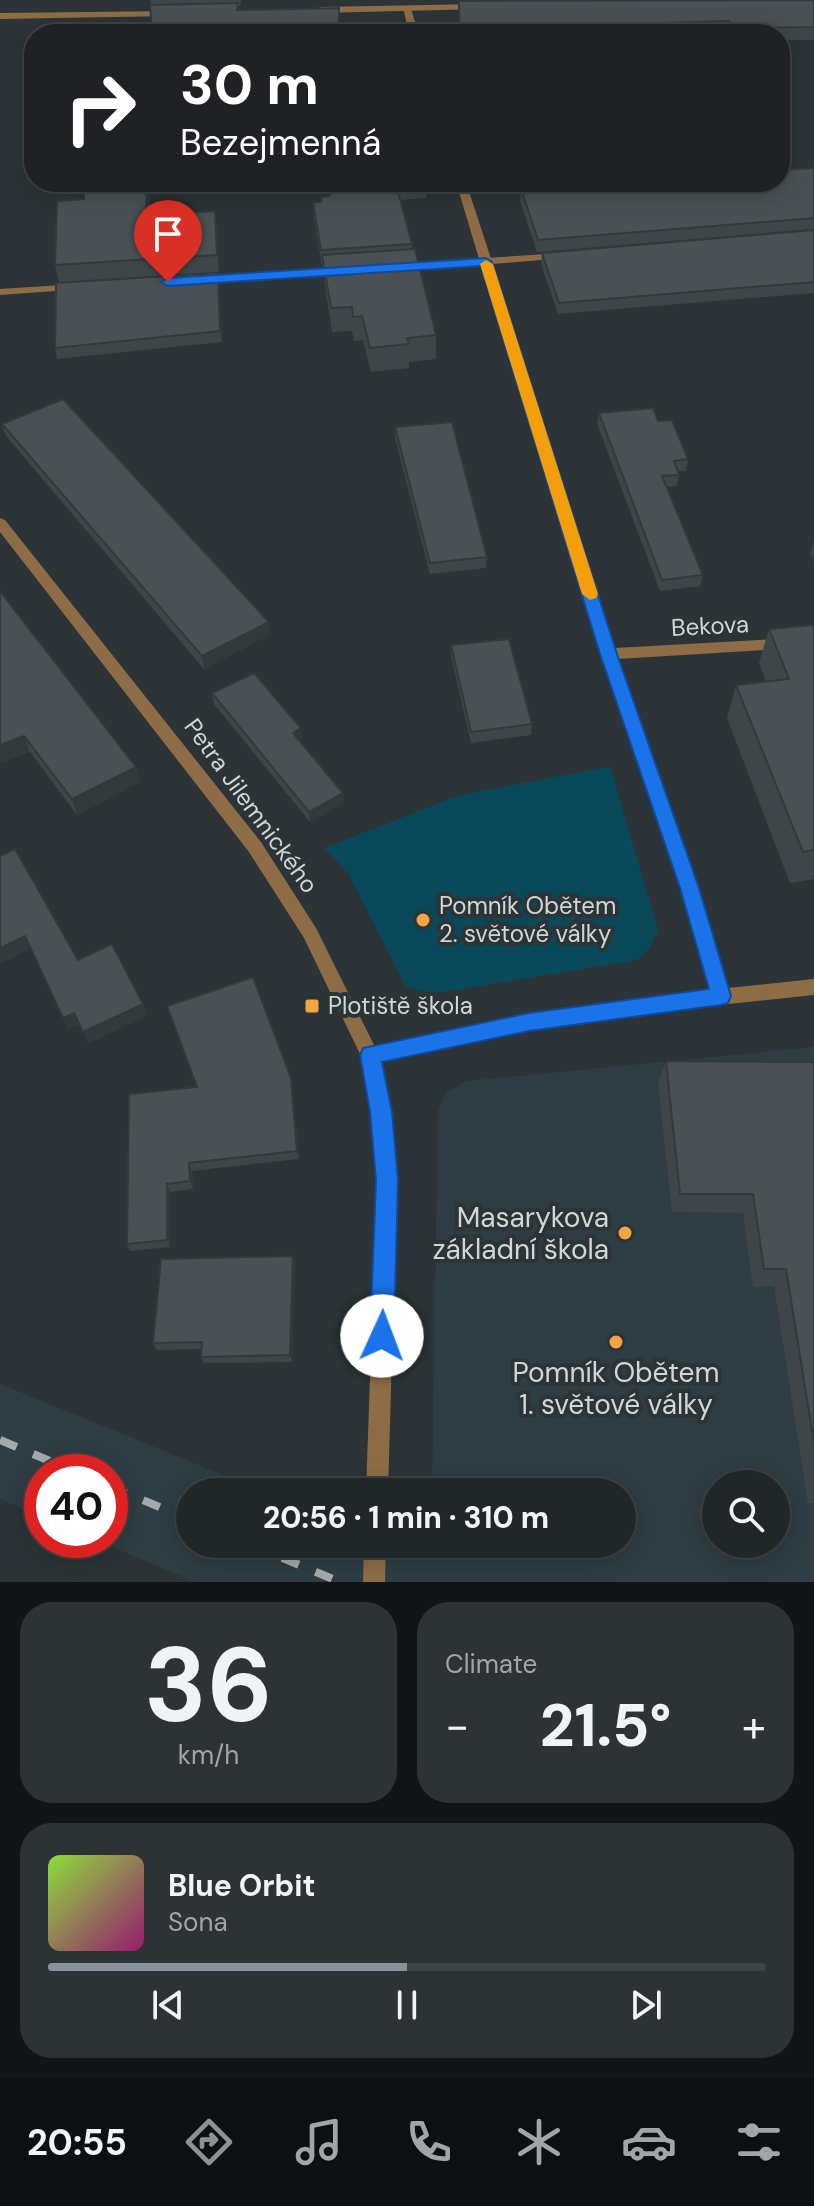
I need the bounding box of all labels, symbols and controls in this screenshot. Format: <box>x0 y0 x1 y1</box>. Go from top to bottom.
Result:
text: 30 m <box>180 48 319 121</box>
icon: right <box>48 56 152 160</box>
text: Bezejmenná <box>180 119 381 166</box>
pin <box>134 200 202 282</box>
icon: arrive <box>146 212 190 256</box>
street label: Bekova <box>670 608 750 643</box>
street label: Petra Jilemnického <box>178 712 325 899</box>
place label: Pomník Obětem 2. světové války <box>439 890 616 949</box>
marker: Pomník Obětem 2. světové války <box>414 911 432 929</box>
place label: Plotiště škola <box>328 990 473 1021</box>
marker: Plotiště škola <box>303 997 321 1015</box>
place label: Masarykova základní škola <box>433 1199 609 1268</box>
marker: Masarykova základní škola <box>616 1224 634 1242</box>
position arrow <box>340 1294 424 1378</box>
marker: Pomník Obětem 1. světové války <box>607 1333 625 1351</box>
place label: Pomník Obětem 1. světové války <box>513 1354 719 1423</box>
speed limit sign: 40 <box>24 1454 128 1558</box>
map controls <box>702 1470 790 1558</box>
button: search <box>702 1470 790 1558</box>
text: 20:56 · 1 min · 310 m <box>263 1498 549 1537</box>
text: 36 <box>144 1618 273 1753</box>
text: Climate <box>445 1647 537 1681</box>
text: 21.5° <box>540 1686 671 1765</box>
text: − <box>445 1697 469 1755</box>
text: + <box>742 1697 766 1755</box>
text: km/h <box>178 1738 239 1772</box>
text: Blue Orbit <box>168 1866 315 1905</box>
text: Sona <box>168 1905 228 1939</box>
icon: previous <box>146 1983 190 2027</box>
icon: pause <box>385 1983 429 2027</box>
icon: next <box>624 1983 668 2027</box>
icon: directions <box>181 2114 237 2170</box>
icon: music <box>291 2114 347 2170</box>
icon: phone <box>401 2114 457 2170</box>
icon: climate <box>511 2114 567 2170</box>
icon: car <box>621 2114 677 2170</box>
icon: filters <box>731 2114 787 2170</box>
text: 20:55 <box>27 2119 127 2166</box>

